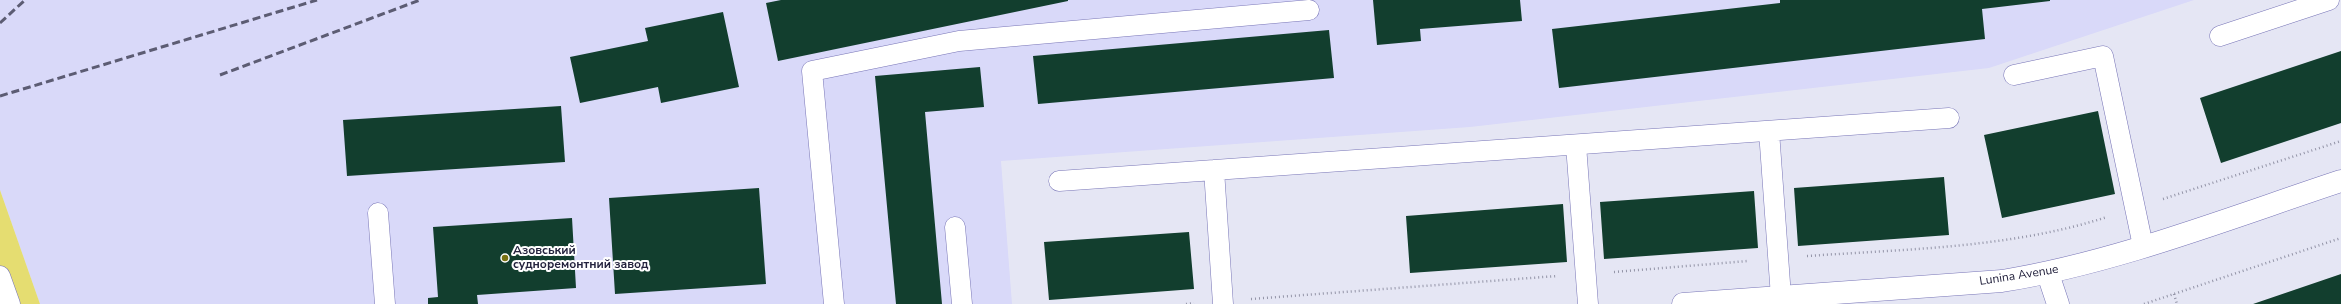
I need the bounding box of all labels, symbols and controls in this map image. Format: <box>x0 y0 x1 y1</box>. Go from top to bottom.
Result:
place label: Азовський судноремонтний завод <box>513 244 649 272</box>
marker: Азовський судноремонтний завод <box>500 253 510 263</box>
street label: Lunina Avenue <box>1978 263 2060 289</box>

